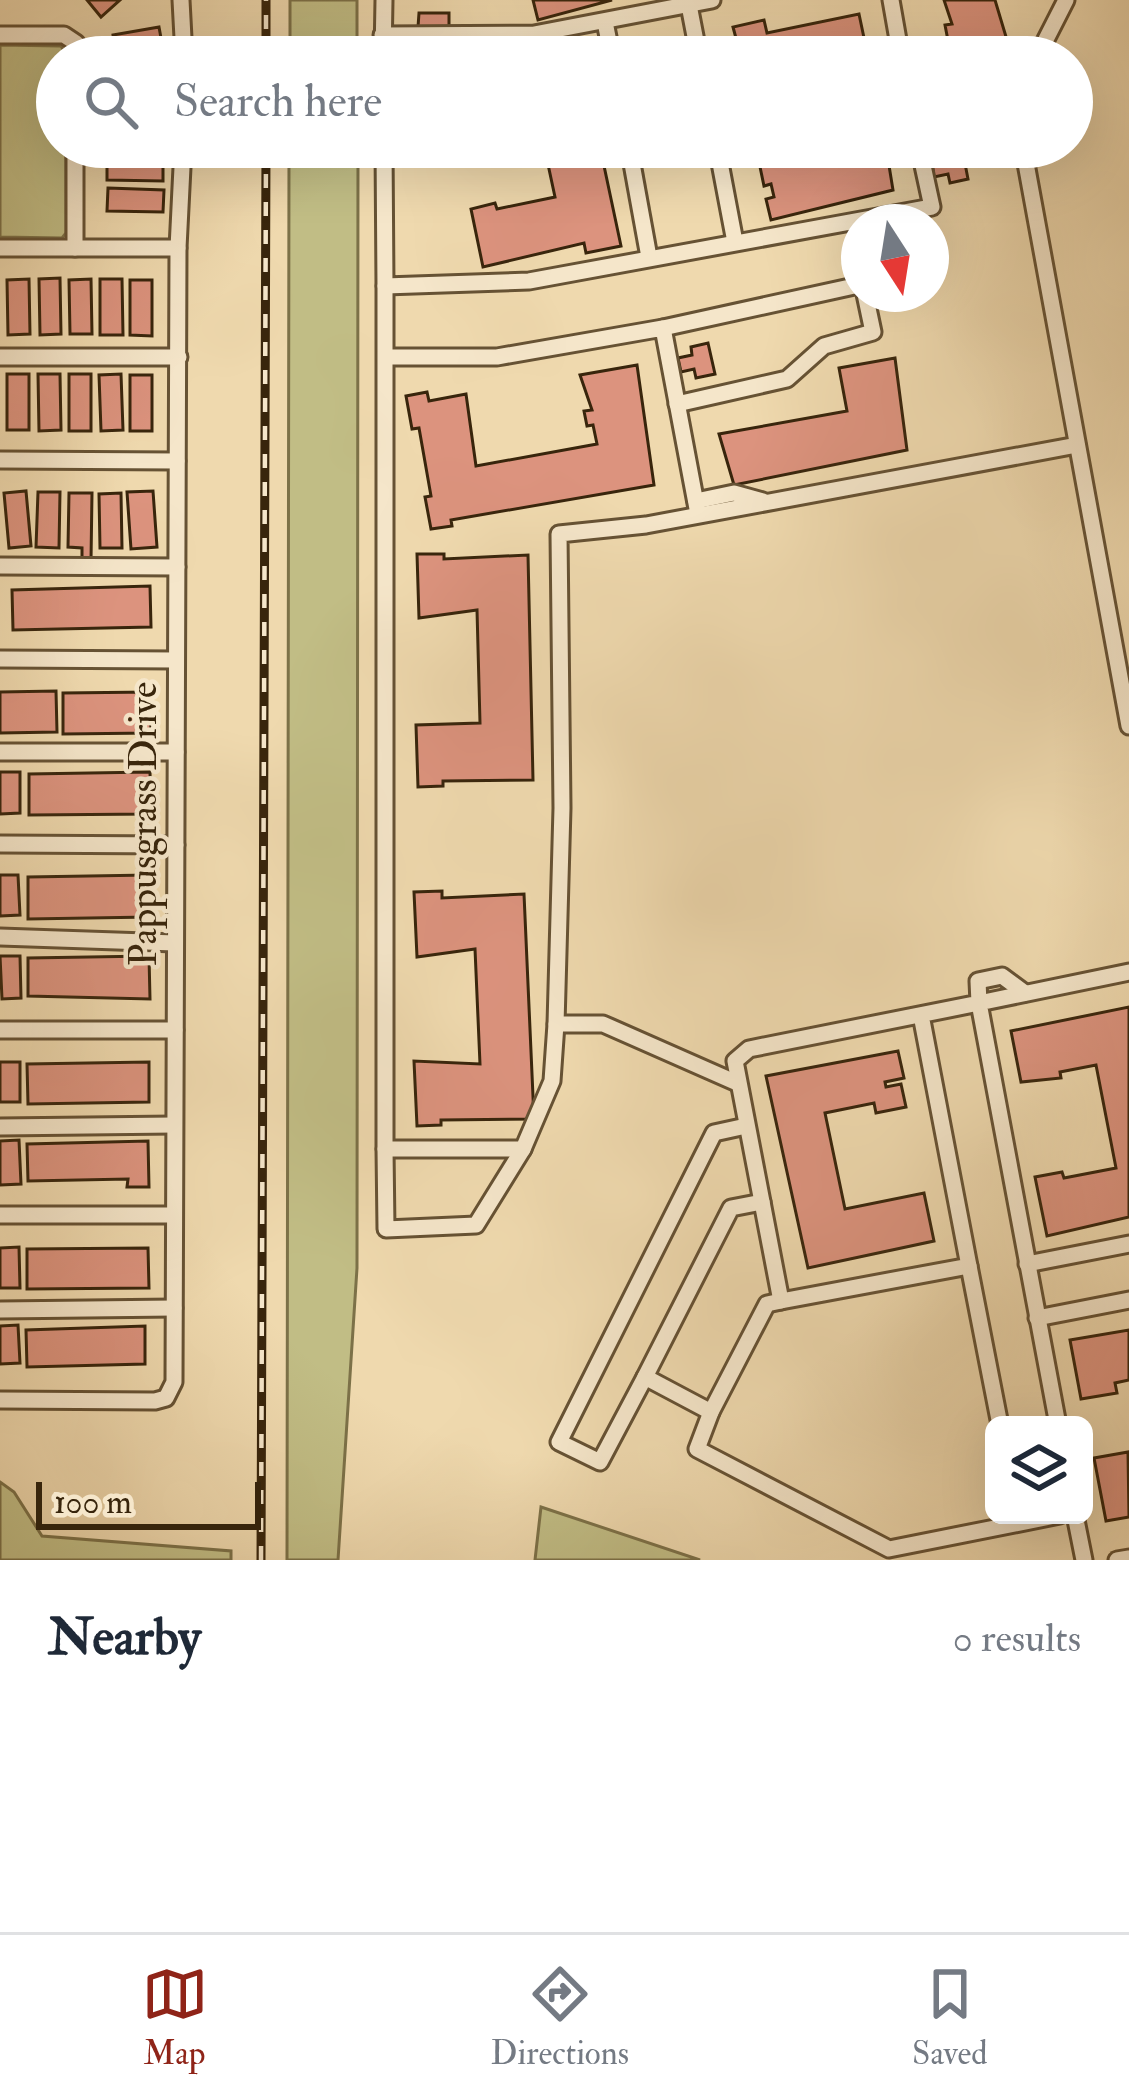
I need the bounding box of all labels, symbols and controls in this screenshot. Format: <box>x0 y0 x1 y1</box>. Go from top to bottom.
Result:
search box <box>36 36 1093 168</box>
icon: search <box>78 69 144 135</box>
text: Search here <box>174 74 382 130</box>
north arrow <box>841 204 949 312</box>
street label: Pappusgrass Drive <box>119 682 168 966</box>
map controls <box>985 1416 1093 1524</box>
button: layers <box>985 1416 1093 1524</box>
scale bar <box>36 1476 261 1529</box>
text: 100 m <box>54 1482 132 1523</box>
text: Nearby <box>48 1606 201 1670</box>
text: 0 results <box>953 1614 1081 1663</box>
tab: Map <box>142 1961 208 2074</box>
tab: Directions <box>491 1961 629 2074</box>
tab: Saved <box>912 1961 987 2074</box>

